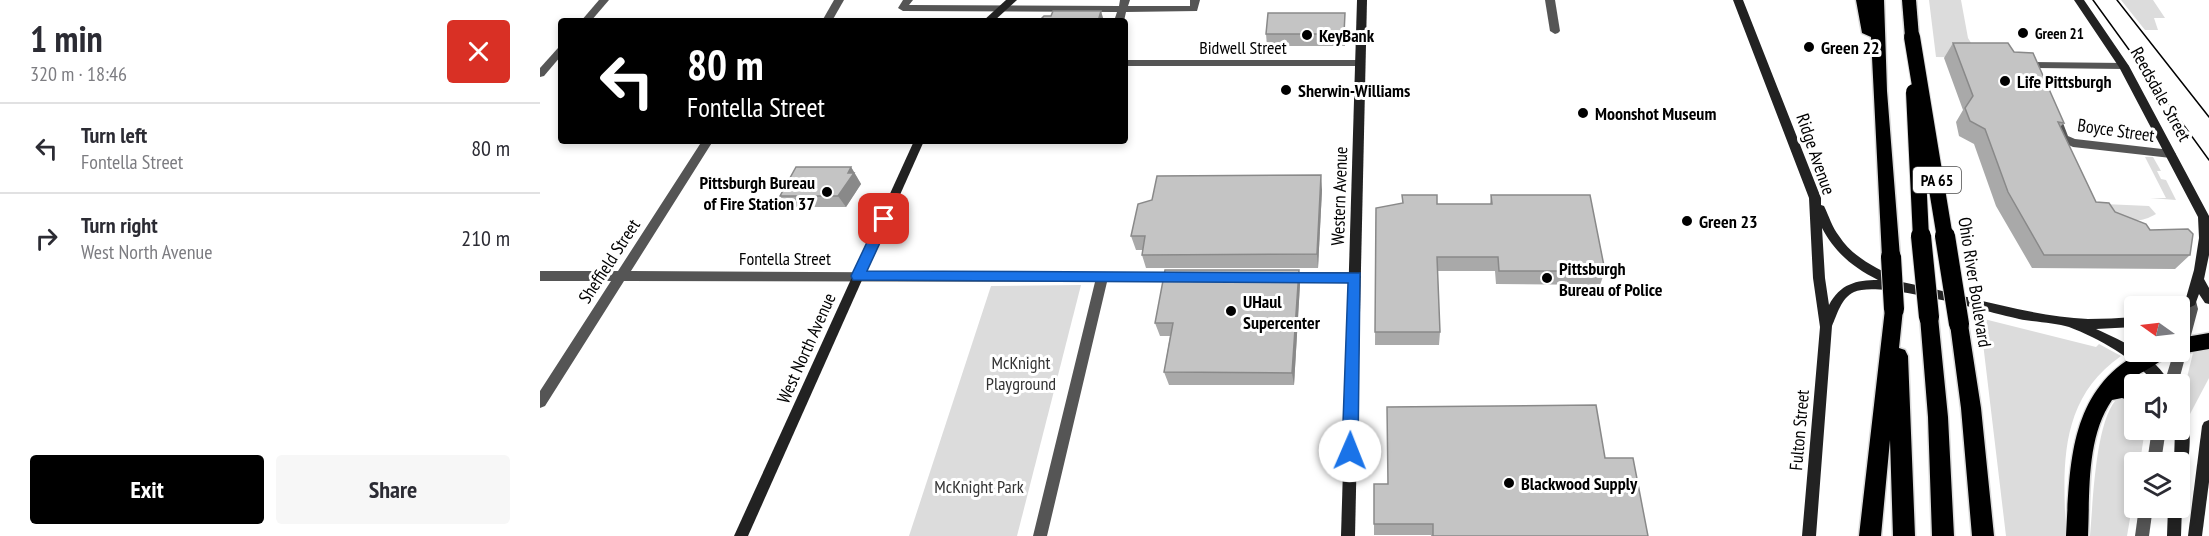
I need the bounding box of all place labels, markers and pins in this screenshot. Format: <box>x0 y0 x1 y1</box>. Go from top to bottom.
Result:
place label: KeyBank <box>1319 24 1375 47</box>
place label: Green 21 <box>2035 24 2084 43</box>
marker: Green 21 <box>2016 26 2030 40</box>
marker: KeyBank <box>1300 28 1314 42</box>
place label: Green 22 <box>1821 36 1880 59</box>
marker: Green 22 <box>1802 40 1816 54</box>
place label: Life Pittsburgh <box>2017 70 2112 93</box>
marker: Life Pittsburgh <box>1998 74 2012 88</box>
place label: Sherwin-Williams <box>1298 79 1410 102</box>
marker: Sherwin-Williams <box>1279 83 1293 97</box>
place label: Moonshot Museum <box>1595 102 1716 125</box>
marker: Moonshot Museum <box>1576 106 1590 120</box>
place label: Pittsburgh Bureau of Fire Station 37 <box>699 171 815 215</box>
marker: Pittsburgh Bureau of Fire Station 37 <box>820 185 834 199</box>
pin <box>858 193 909 244</box>
place label: Green 23 <box>1699 210 1758 233</box>
marker: Green 23 <box>1680 214 1694 228</box>
place label: Pittsburgh Bureau of Police <box>1559 257 1663 301</box>
marker: Pittsburgh Bureau of Police <box>1540 271 1554 285</box>
place label: UHaul Supercenter <box>1243 290 1321 334</box>
marker: UHaul Supercenter <box>1224 304 1238 318</box>
place label: Blackwood Supply <box>1521 472 1638 495</box>
marker: Blackwood Supply <box>1502 476 1516 490</box>

